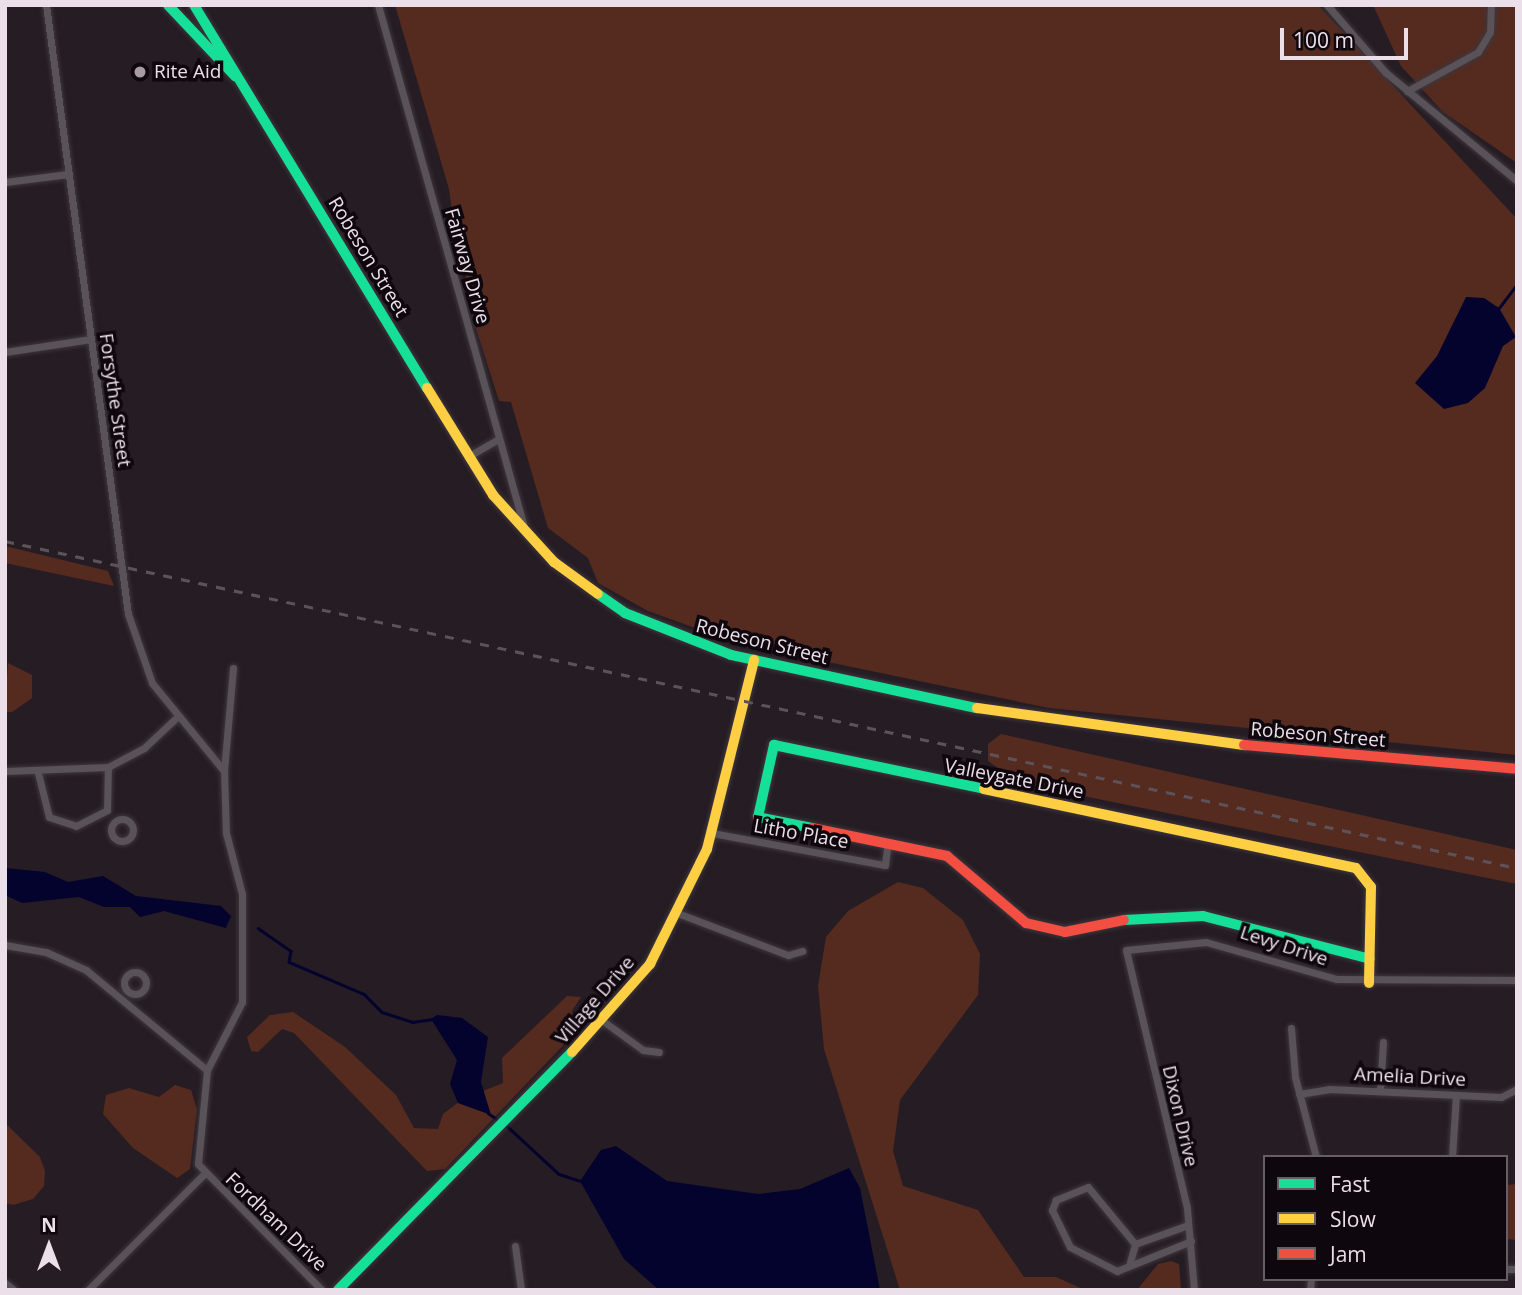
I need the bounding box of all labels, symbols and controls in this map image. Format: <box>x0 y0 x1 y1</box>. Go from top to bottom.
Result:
scale bar <box>1284 14 1412 58</box>
text: 100 m <box>1293 26 1354 54</box>
place label: Rite Aid <box>154 61 221 83</box>
marker: Rite Aid <box>132 64 148 80</box>
street label: Robeson Street <box>323 193 413 321</box>
street label: Fairway Drive <box>440 206 494 326</box>
street label: Forsythe Street <box>94 332 136 468</box>
street label: Robeson Street <box>693 615 831 669</box>
street label: Robeson Street <box>1249 718 1387 752</box>
street label: Valleygate Drive <box>942 754 1086 804</box>
street label: Litho Place <box>752 814 850 854</box>
street label: Levy Drive <box>1237 921 1331 971</box>
street label: Village Drive <box>551 952 639 1048</box>
street label: Dixon Drive <box>1157 1063 1203 1169</box>
street label: Amelia Drive <box>1354 1063 1466 1091</box>
legend <box>1263 1155 1508 1281</box>
street label: Fordham Drive <box>221 1168 331 1276</box>
text: Fast <box>1330 1170 1370 1198</box>
text: Slow <box>1330 1205 1376 1233</box>
north arrow <box>14 1211 84 1281</box>
text: N <box>41 1212 57 1238</box>
text: Jam <box>1330 1240 1367 1268</box>

